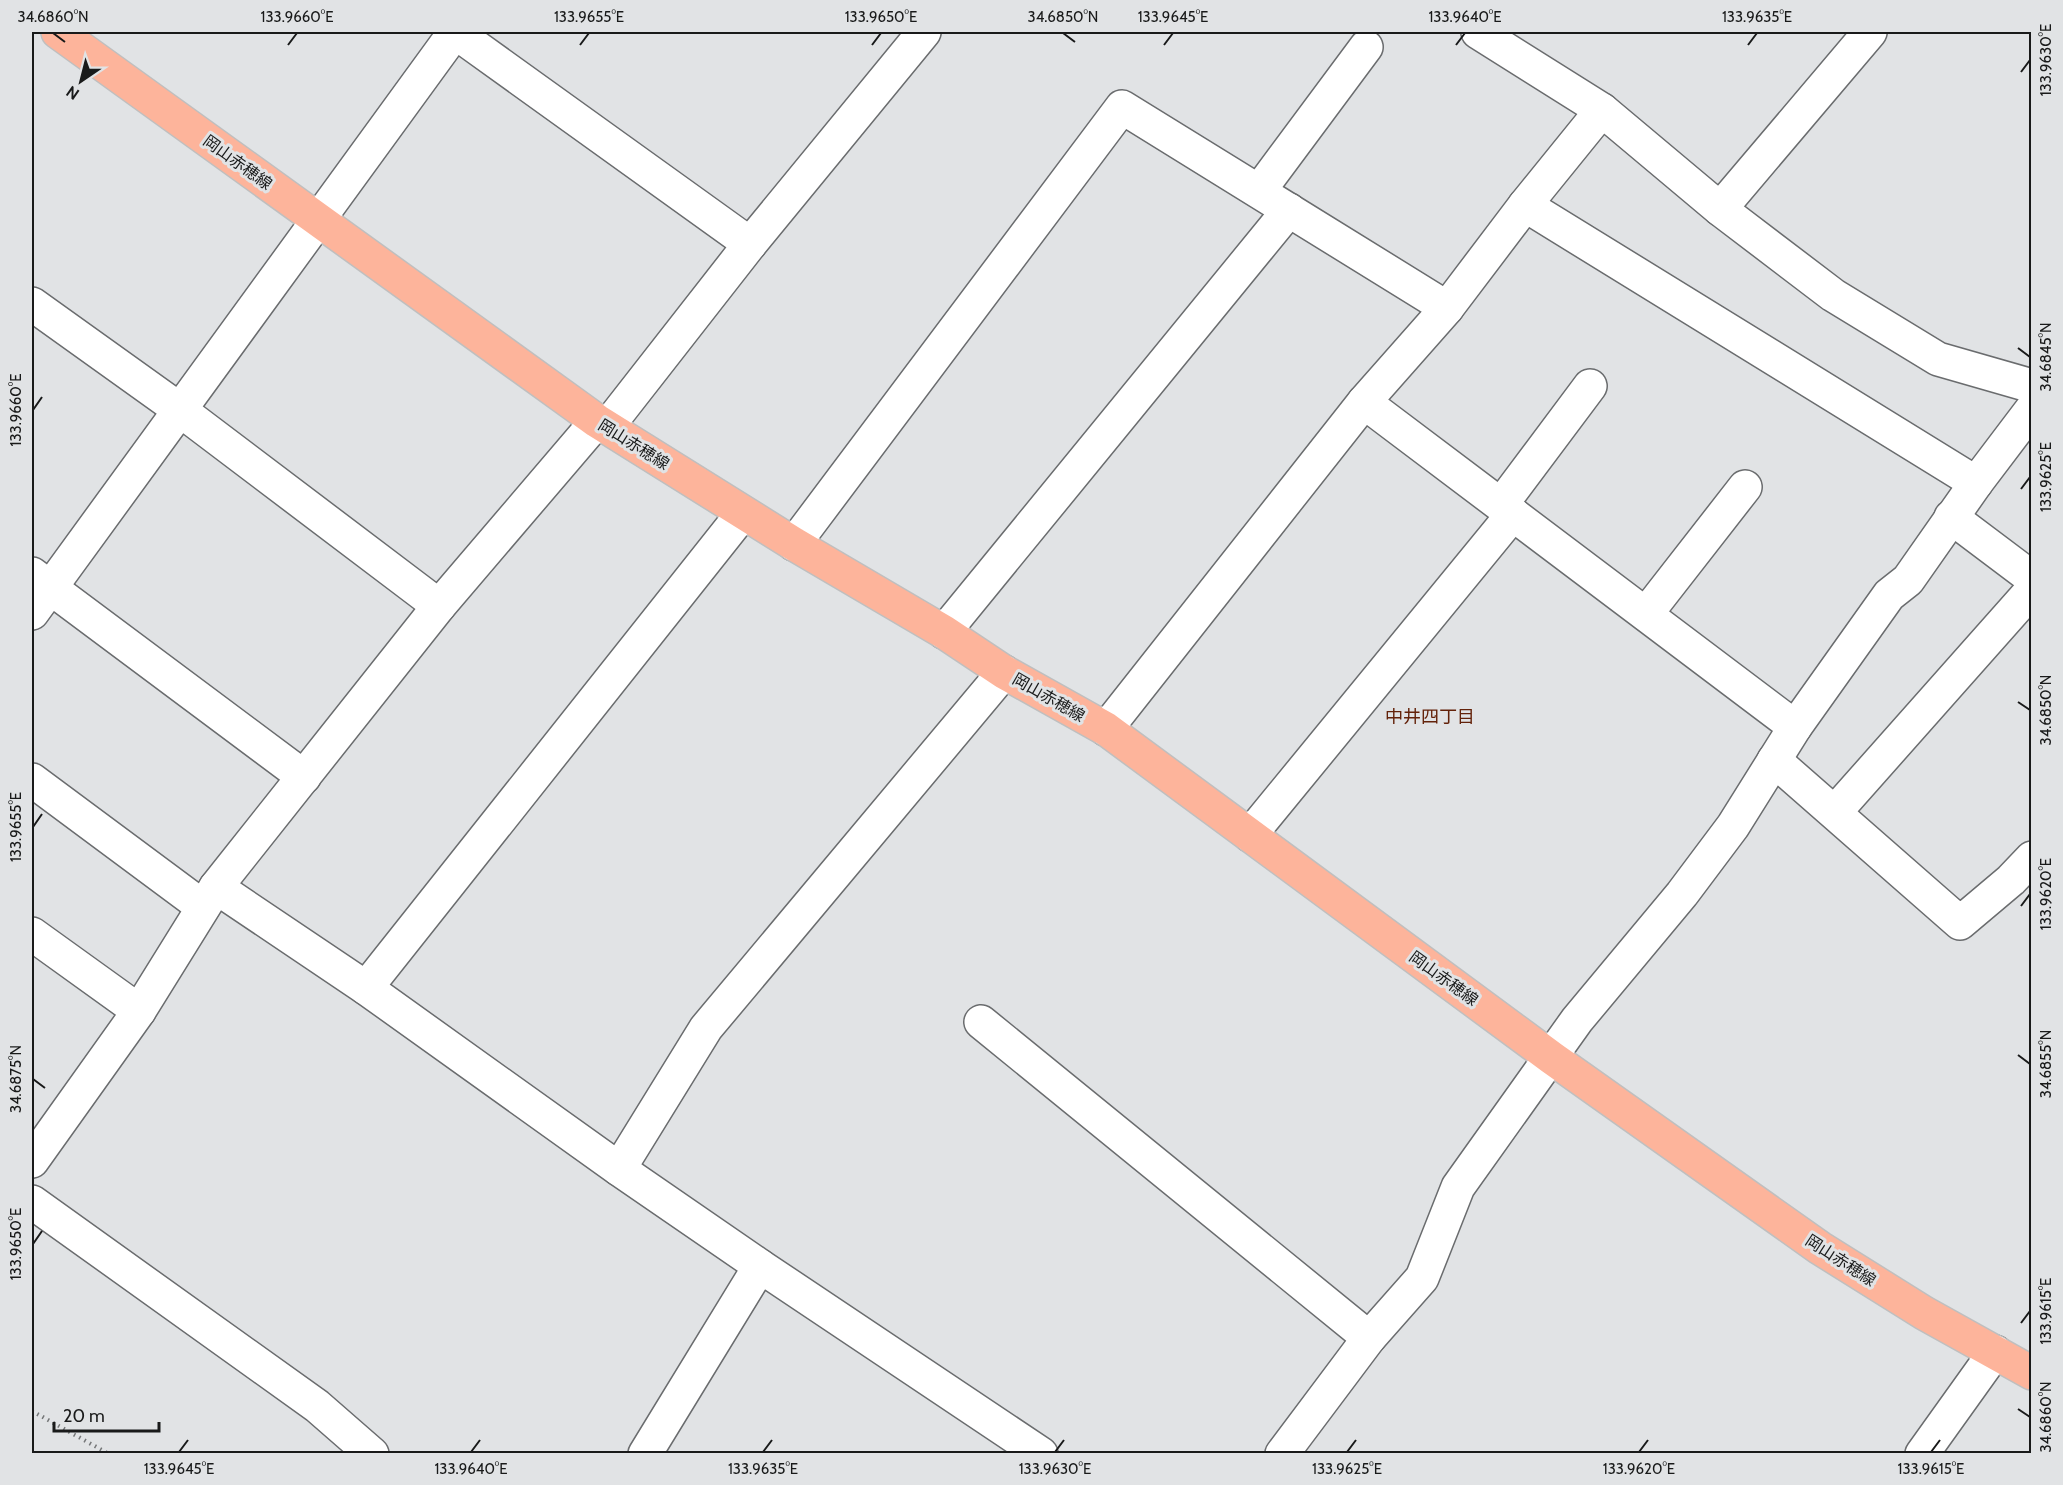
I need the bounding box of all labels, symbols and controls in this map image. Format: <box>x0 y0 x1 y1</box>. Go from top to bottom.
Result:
text: 34.6860°N <box>17 8 89 26</box>
text: 133.9660°E <box>261 8 333 26</box>
text: 133.9655°E <box>554 8 624 26</box>
text: 133.9650°E <box>845 8 917 26</box>
text: 34.6850°N <box>1028 8 1098 26</box>
text: 133.9645°E <box>1138 8 1208 26</box>
text: 133.9640°E <box>1428 8 1502 26</box>
text: 133.9635°E <box>1722 8 1792 26</box>
text: 133.9630°E <box>2037 24 2055 96</box>
north arrow <box>51 51 111 111</box>
text: N <box>63 82 83 104</box>
street label: 岡山赤穂線 <box>200 131 276 194</box>
text: 34.6845°N <box>2037 323 2055 392</box>
text: 133.9660°E <box>7 374 25 446</box>
street label: 岡山赤穂線 <box>595 415 673 474</box>
text: 133.9625°E <box>2037 442 2055 512</box>
street label: 岡山赤穂線 <box>1009 669 1088 726</box>
text: 34.6850°N <box>2037 675 2055 745</box>
district label: 中井四丁目 <box>1385 706 1475 728</box>
text: 133.9655°E <box>7 792 25 862</box>
text: 133.9620°E <box>2037 858 2055 930</box>
street label: 岡山赤穂線 <box>1406 947 1482 1010</box>
text: 34.6855°N <box>2037 1030 2055 1098</box>
text: 34.6875°N <box>7 1045 25 1113</box>
text: 133.9650°E <box>7 1208 25 1280</box>
street label: 岡山赤穂線 <box>1802 1231 1879 1290</box>
text: 133.9615°E <box>2037 1278 2055 1344</box>
text: 34.6860°N <box>2037 1381 2055 1453</box>
scale bar <box>54 1395 159 1433</box>
text: 20 m <box>63 1405 105 1427</box>
text: 133.9645°E <box>144 1460 214 1478</box>
text: 133.9640°E <box>434 1460 508 1478</box>
text: 133.9635°E <box>728 1460 798 1478</box>
text: 133.9630°E <box>1019 1460 1091 1478</box>
text: 133.9625°E <box>1312 1460 1382 1478</box>
text: 133.9620°E <box>1603 1460 1675 1478</box>
text: 133.9615°E <box>1898 1460 1964 1478</box>

